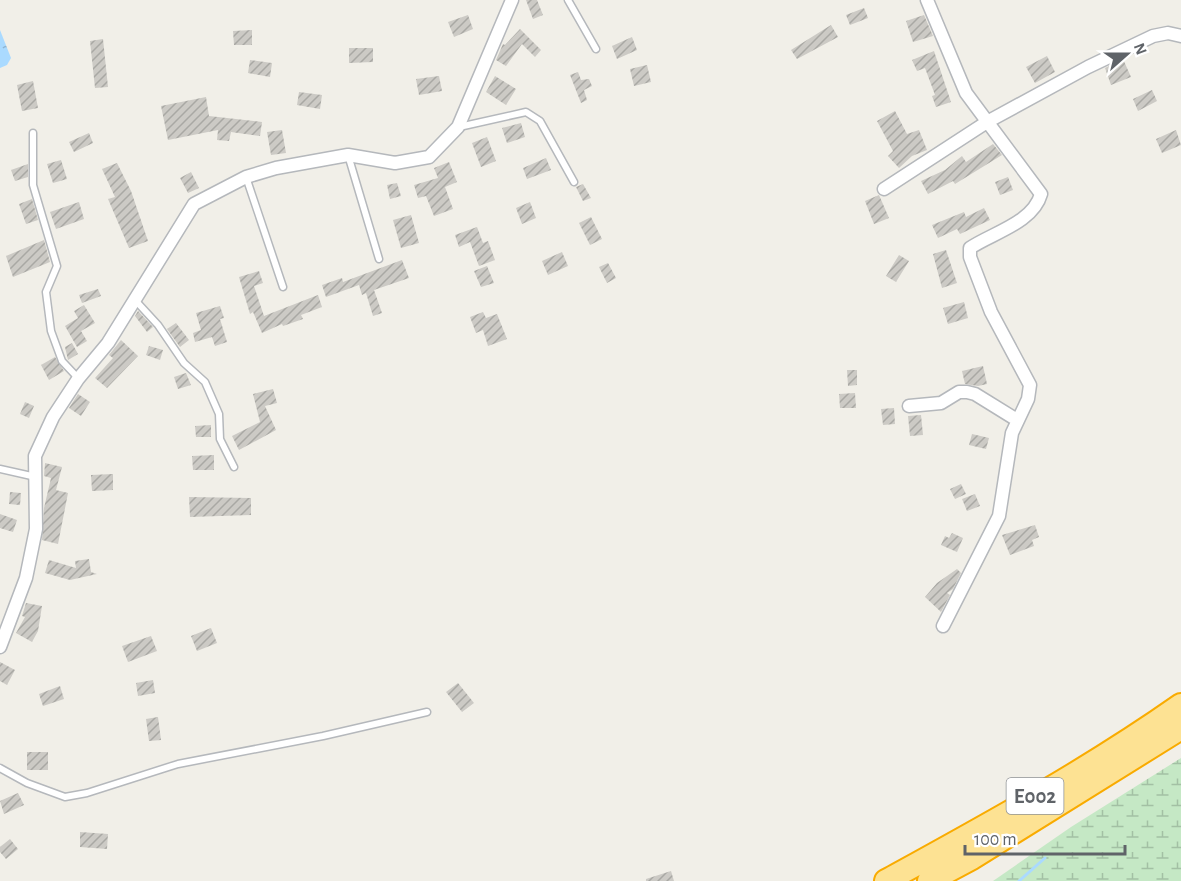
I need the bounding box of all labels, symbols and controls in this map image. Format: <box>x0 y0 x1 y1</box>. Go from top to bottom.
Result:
north arrow <box>1097 24 1157 84</box>
text: N <box>1131 41 1150 57</box>
road number: E002 <box>1006 778 1064 814</box>
scale bar <box>965 818 1126 856</box>
text: 100 m <box>974 831 1017 849</box>

